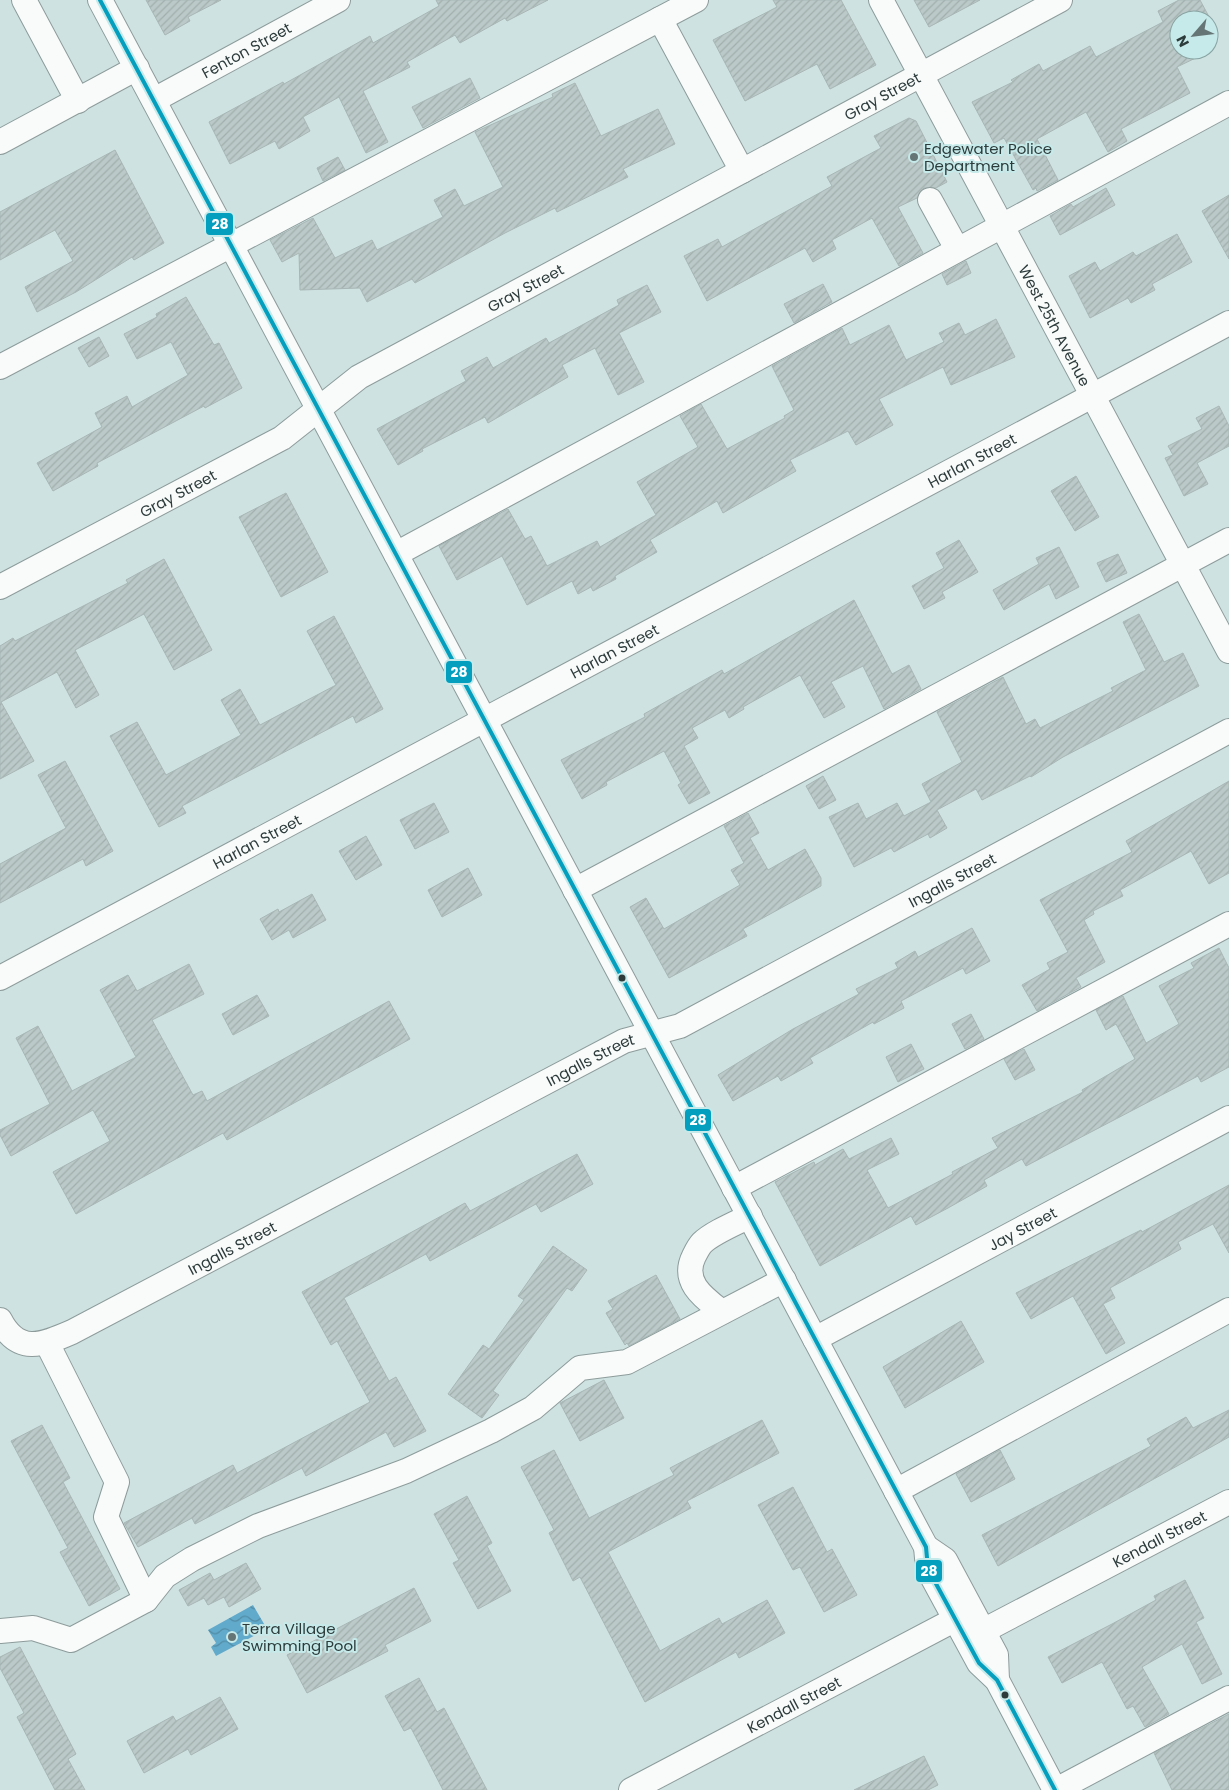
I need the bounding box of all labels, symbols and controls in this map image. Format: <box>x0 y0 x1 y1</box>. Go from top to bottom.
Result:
north arrow <box>1169 10 1219 60</box>
street label: Fenton Street <box>198 17 295 83</box>
text: N <box>1171 32 1194 50</box>
street label: Gray Street <box>840 67 924 125</box>
place label: Edgewater Police Department <box>924 138 1052 176</box>
marker: Edgewater Police Department <box>908 151 920 163</box>
line badge: 28 <box>205 212 234 236</box>
text: 28 <box>211 214 229 234</box>
street label: Gray Street <box>483 258 567 317</box>
street label: West 25th Avenue <box>1014 261 1096 390</box>
street label: Harlan Street <box>924 428 1020 492</box>
street label: Gray Street <box>136 464 220 522</box>
street label: Harlan Street <box>566 618 662 683</box>
line badge: 28 <box>445 660 473 684</box>
text: 28 <box>450 662 468 682</box>
street label: Harlan Street <box>209 809 305 873</box>
street label: Ingalls Street <box>904 848 1000 912</box>
unlabelled marker <box>617 973 627 983</box>
street label: Ingalls Street <box>542 1028 636 1091</box>
line badge: 28 <box>684 1108 712 1132</box>
text: 28 <box>689 1110 707 1130</box>
street label: Jay Street <box>984 1202 1060 1255</box>
street label: Ingalls Street <box>184 1216 280 1280</box>
street label: Kendall Street <box>1108 1505 1210 1572</box>
line badge: 28 <box>915 1559 943 1583</box>
text: 28 <box>920 1561 938 1581</box>
place label: Terra Village Swimming Pool <box>242 1618 357 1656</box>
marker: Terra Village Swimming Pool <box>226 1631 238 1643</box>
street label: Kendall Street <box>743 1671 845 1738</box>
unlabelled marker <box>1000 1690 1010 1700</box>

